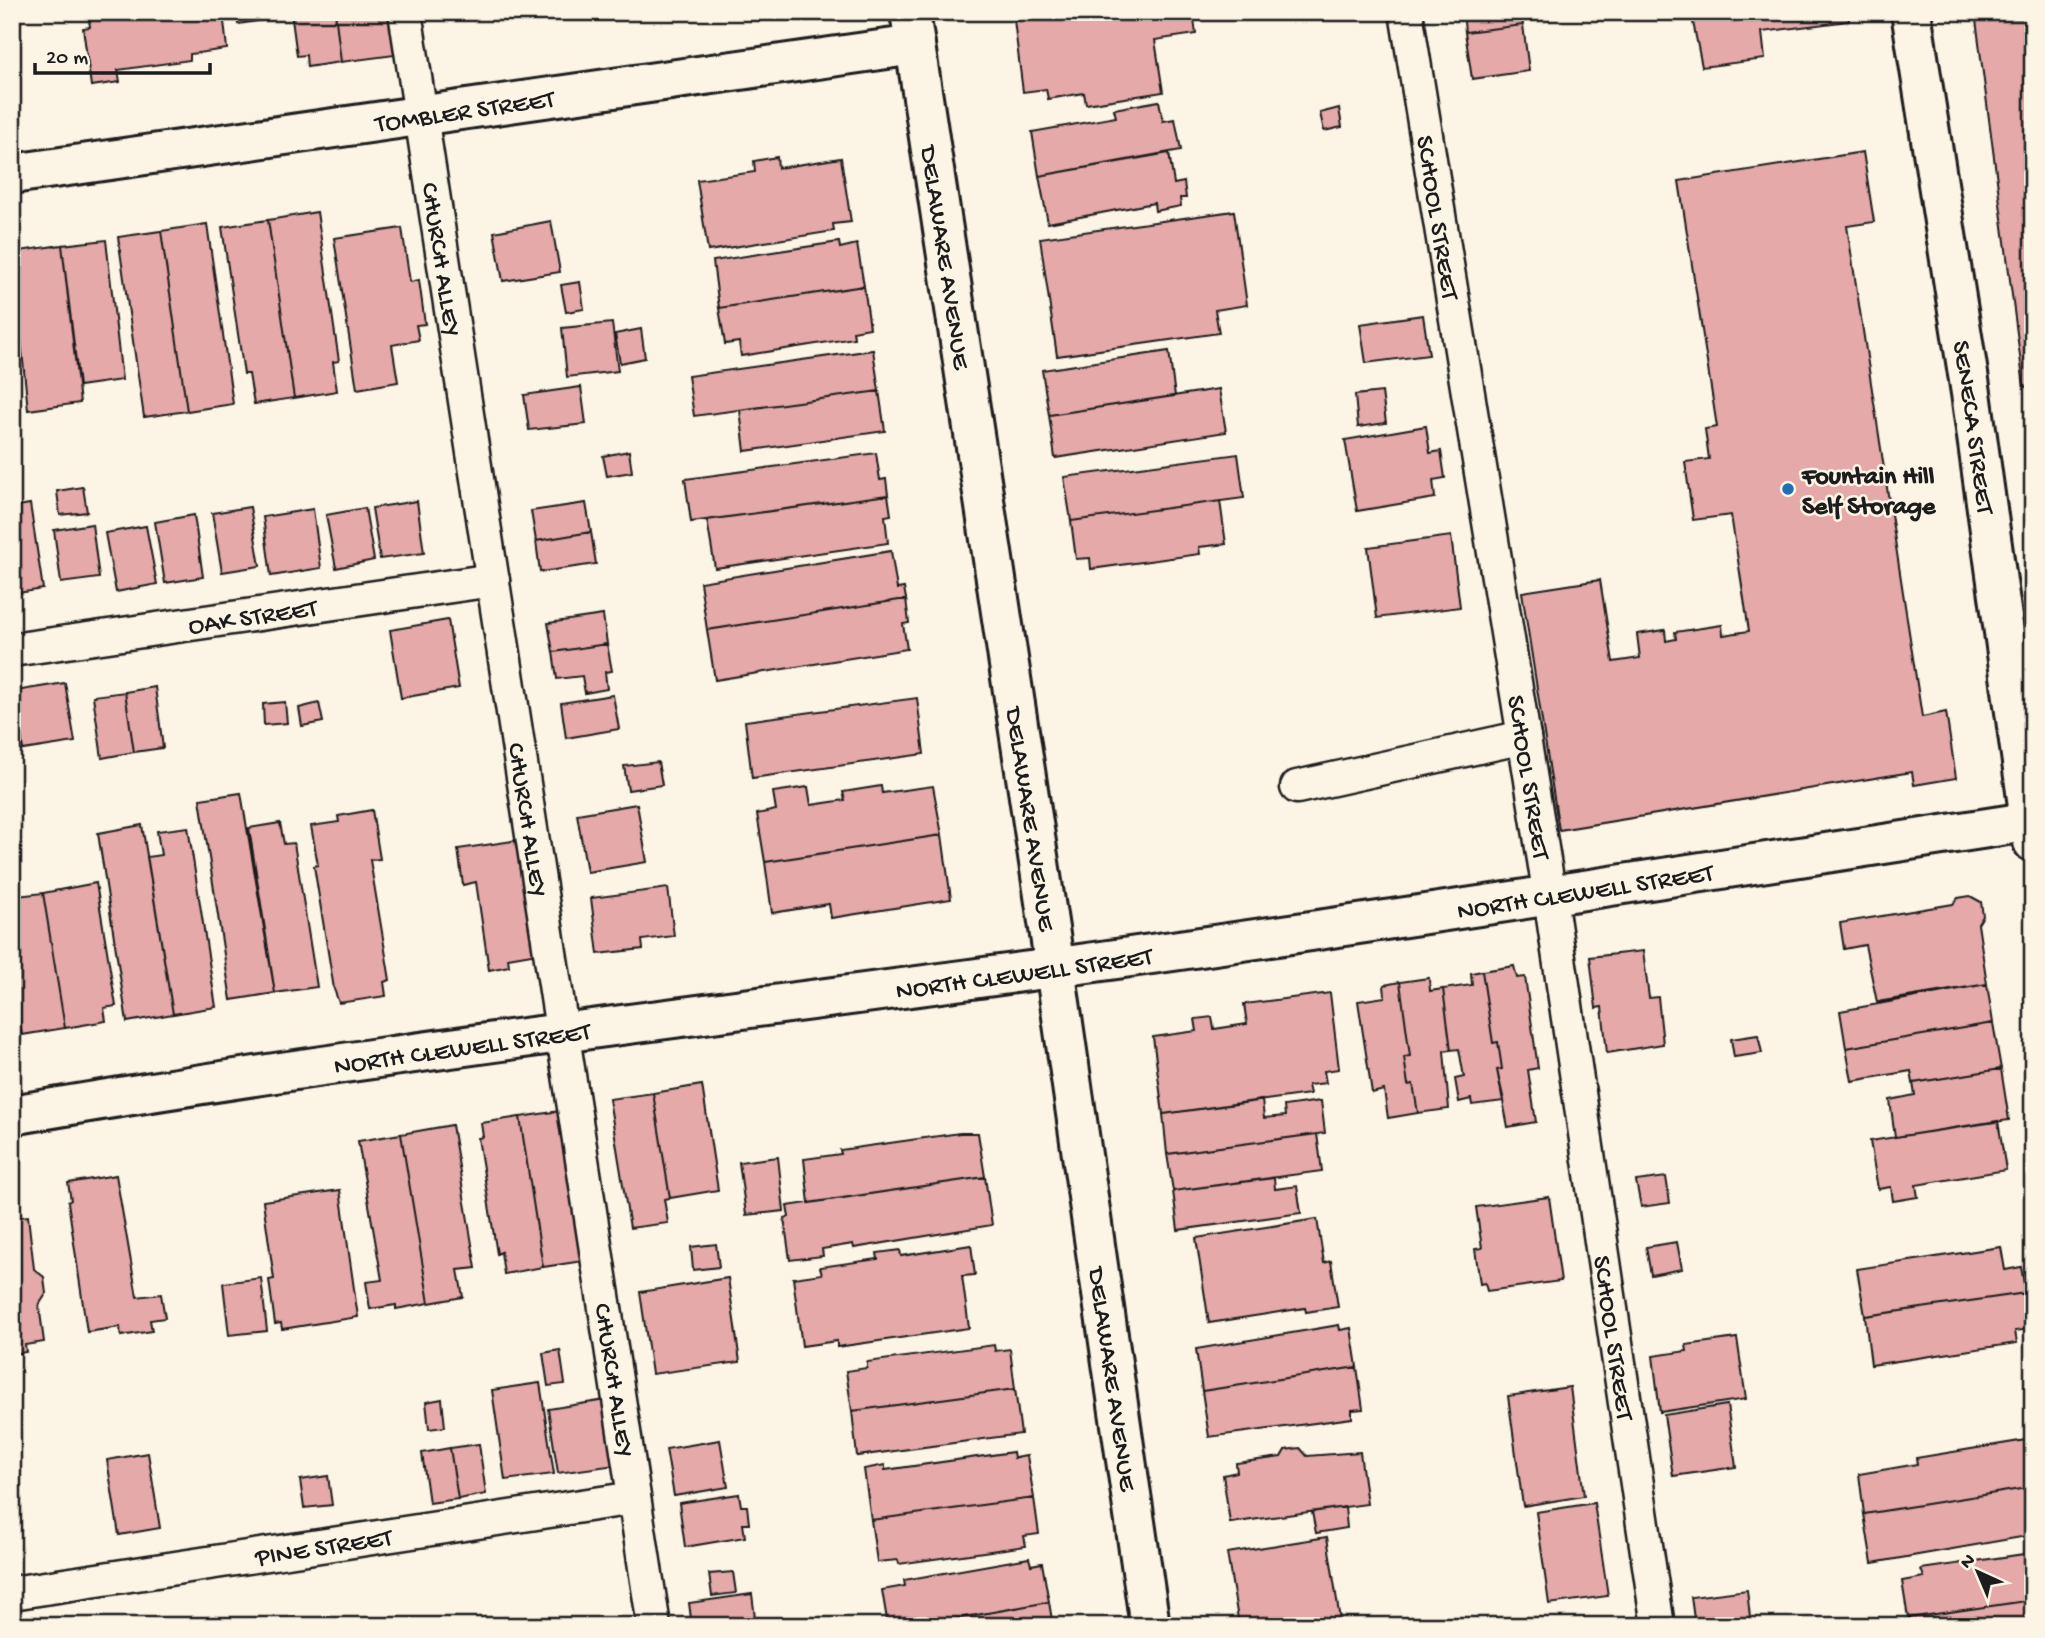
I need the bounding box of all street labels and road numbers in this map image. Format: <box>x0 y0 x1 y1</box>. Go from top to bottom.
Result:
street label: TOMBLER STREET <box>371 86 558 142</box>
street label: SCHOOL STREET <box>1406 134 1464 303</box>
street label: DELAWARE AVENUE <box>910 142 975 373</box>
street label: CHURCH ALLEY <box>412 181 466 339</box>
street label: SENECA STREET <box>1943 339 1999 517</box>
street label: OAK STREET <box>187 595 320 644</box>
street label: SCHOOL STREET <box>1497 693 1555 863</box>
street label: DELAWARE AVENUE <box>995 704 1060 934</box>
street label: CHURCH ALLEY <box>498 741 552 899</box>
street label: NORTH CLEWELL STREET <box>1455 859 1717 929</box>
street label: NORTH CLEWELL STREET <box>894 943 1156 1009</box>
street label: NORTH CLEWELL STREET <box>332 1018 594 1084</box>
street label: SCHOOL STREET <box>1583 1254 1638 1424</box>
street label: DELAWARE AVENUE <box>1078 1264 1141 1494</box>
street label: CHURCH ALLEY <box>584 1301 639 1460</box>
street label: PINE STREET <box>252 1524 396 1576</box>

